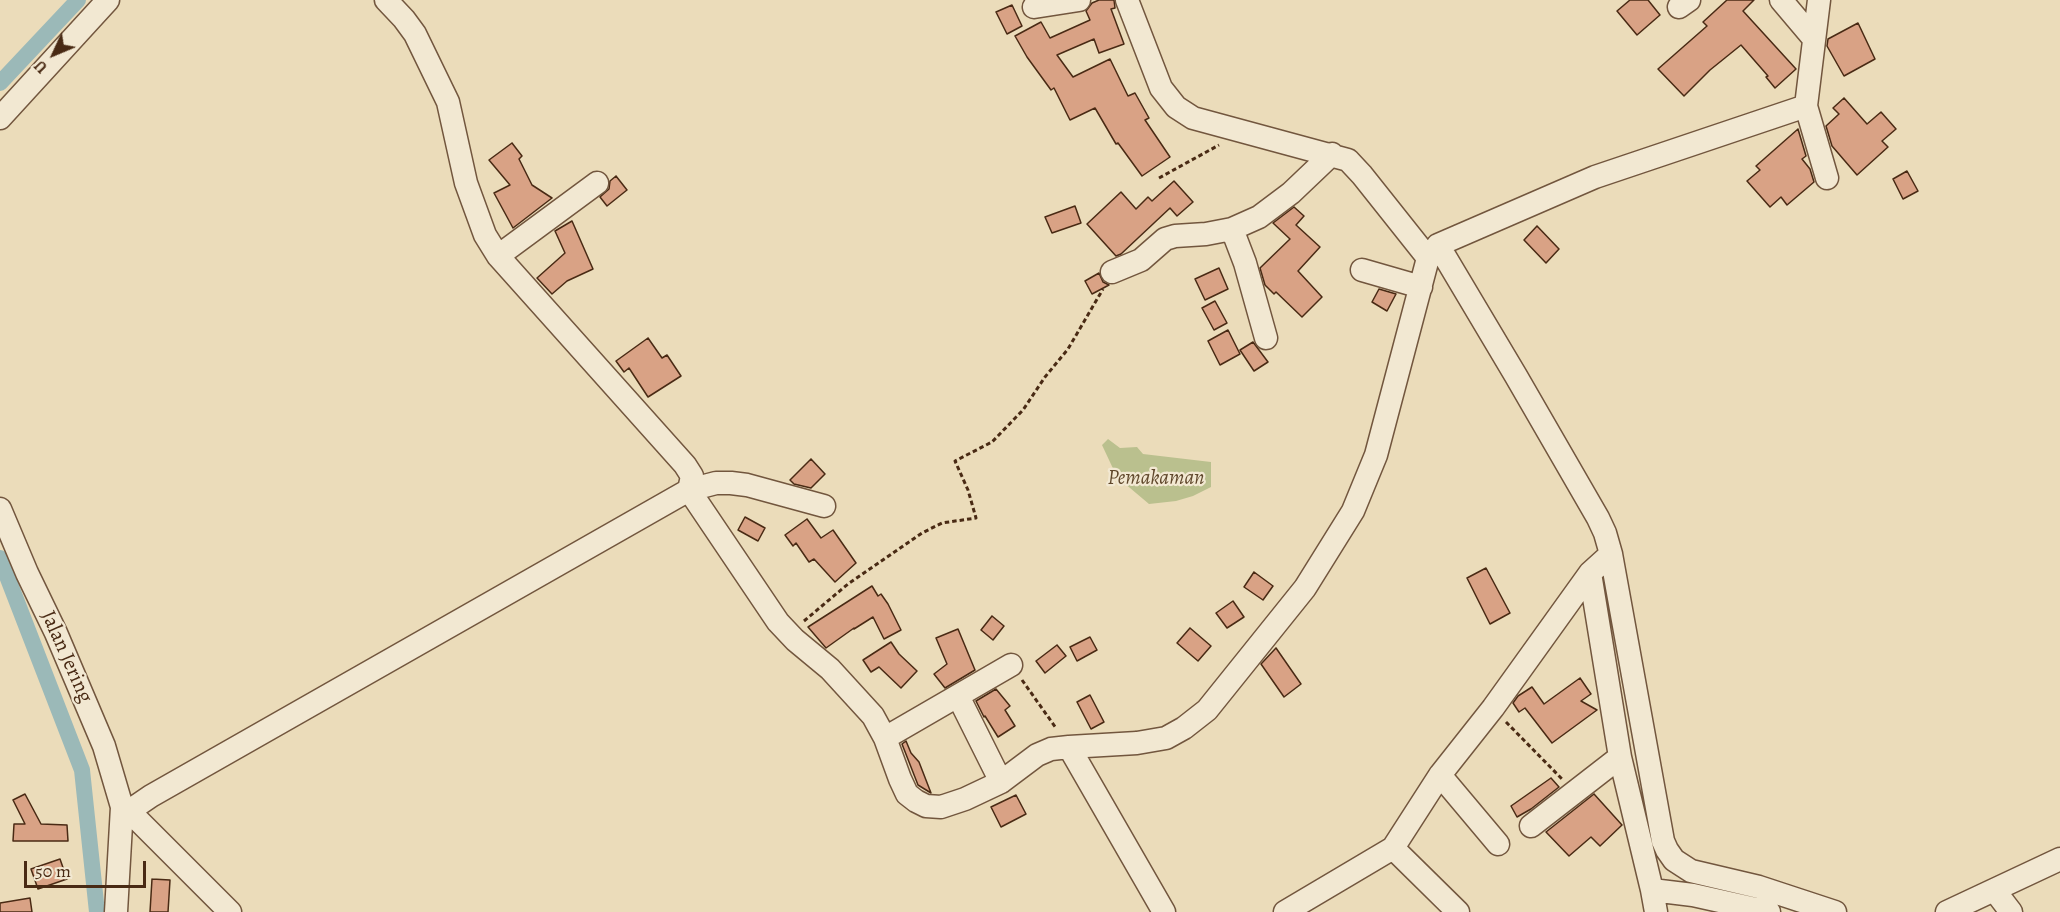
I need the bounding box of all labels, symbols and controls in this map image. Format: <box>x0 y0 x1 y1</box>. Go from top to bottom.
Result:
north arrow <box>24 24 84 84</box>
text: U <box>29 55 53 78</box>
park label: Pemakaman <box>1108 466 1204 492</box>
street label: Jalan Jering <box>35 607 97 707</box>
scale bar <box>27 849 148 887</box>
text: 50 m <box>35 859 71 883</box>

